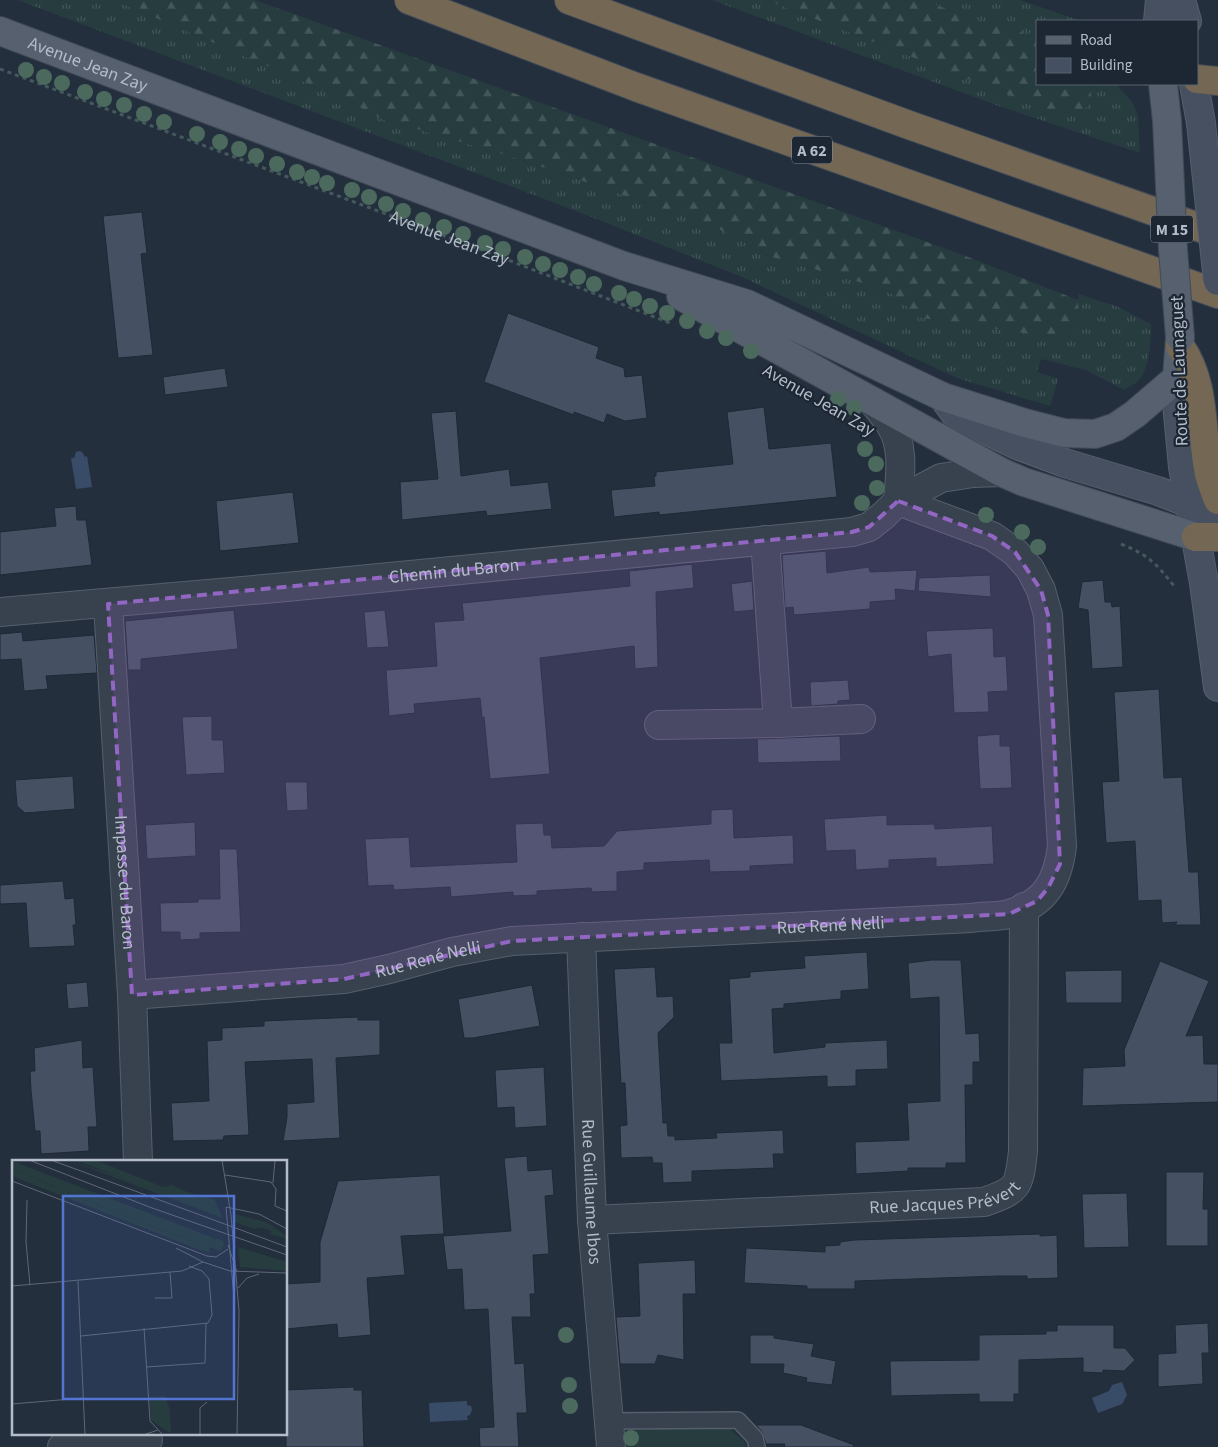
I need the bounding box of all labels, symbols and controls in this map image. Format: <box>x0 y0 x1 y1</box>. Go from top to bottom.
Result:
legend <box>1036 20 1198 85</box>
text: Road <box>1080 30 1112 51</box>
street label: Avenue Jean Zay <box>24 31 152 99</box>
text: Building <box>1080 55 1133 76</box>
road number: A 62 <box>792 136 832 164</box>
street label: Avenue Jean Zay <box>386 204 513 272</box>
road number: M 15 <box>1151 215 1193 242</box>
street label: Route de Launaguet <box>1164 295 1195 447</box>
street label: Avenue Jean Zay <box>758 358 880 443</box>
street label: Chemin du Baron <box>388 552 520 590</box>
street label: Impasse du Baron <box>108 814 141 951</box>
street label: Rue René Nelli <box>776 910 885 941</box>
street label: Rue René Nelli <box>373 935 483 985</box>
street label: Rue Guillaume Ibos <box>575 1119 608 1265</box>
inset map <box>12 1160 288 1434</box>
street label: Rue Jacques Prévert <box>869 1176 1027 1220</box>

